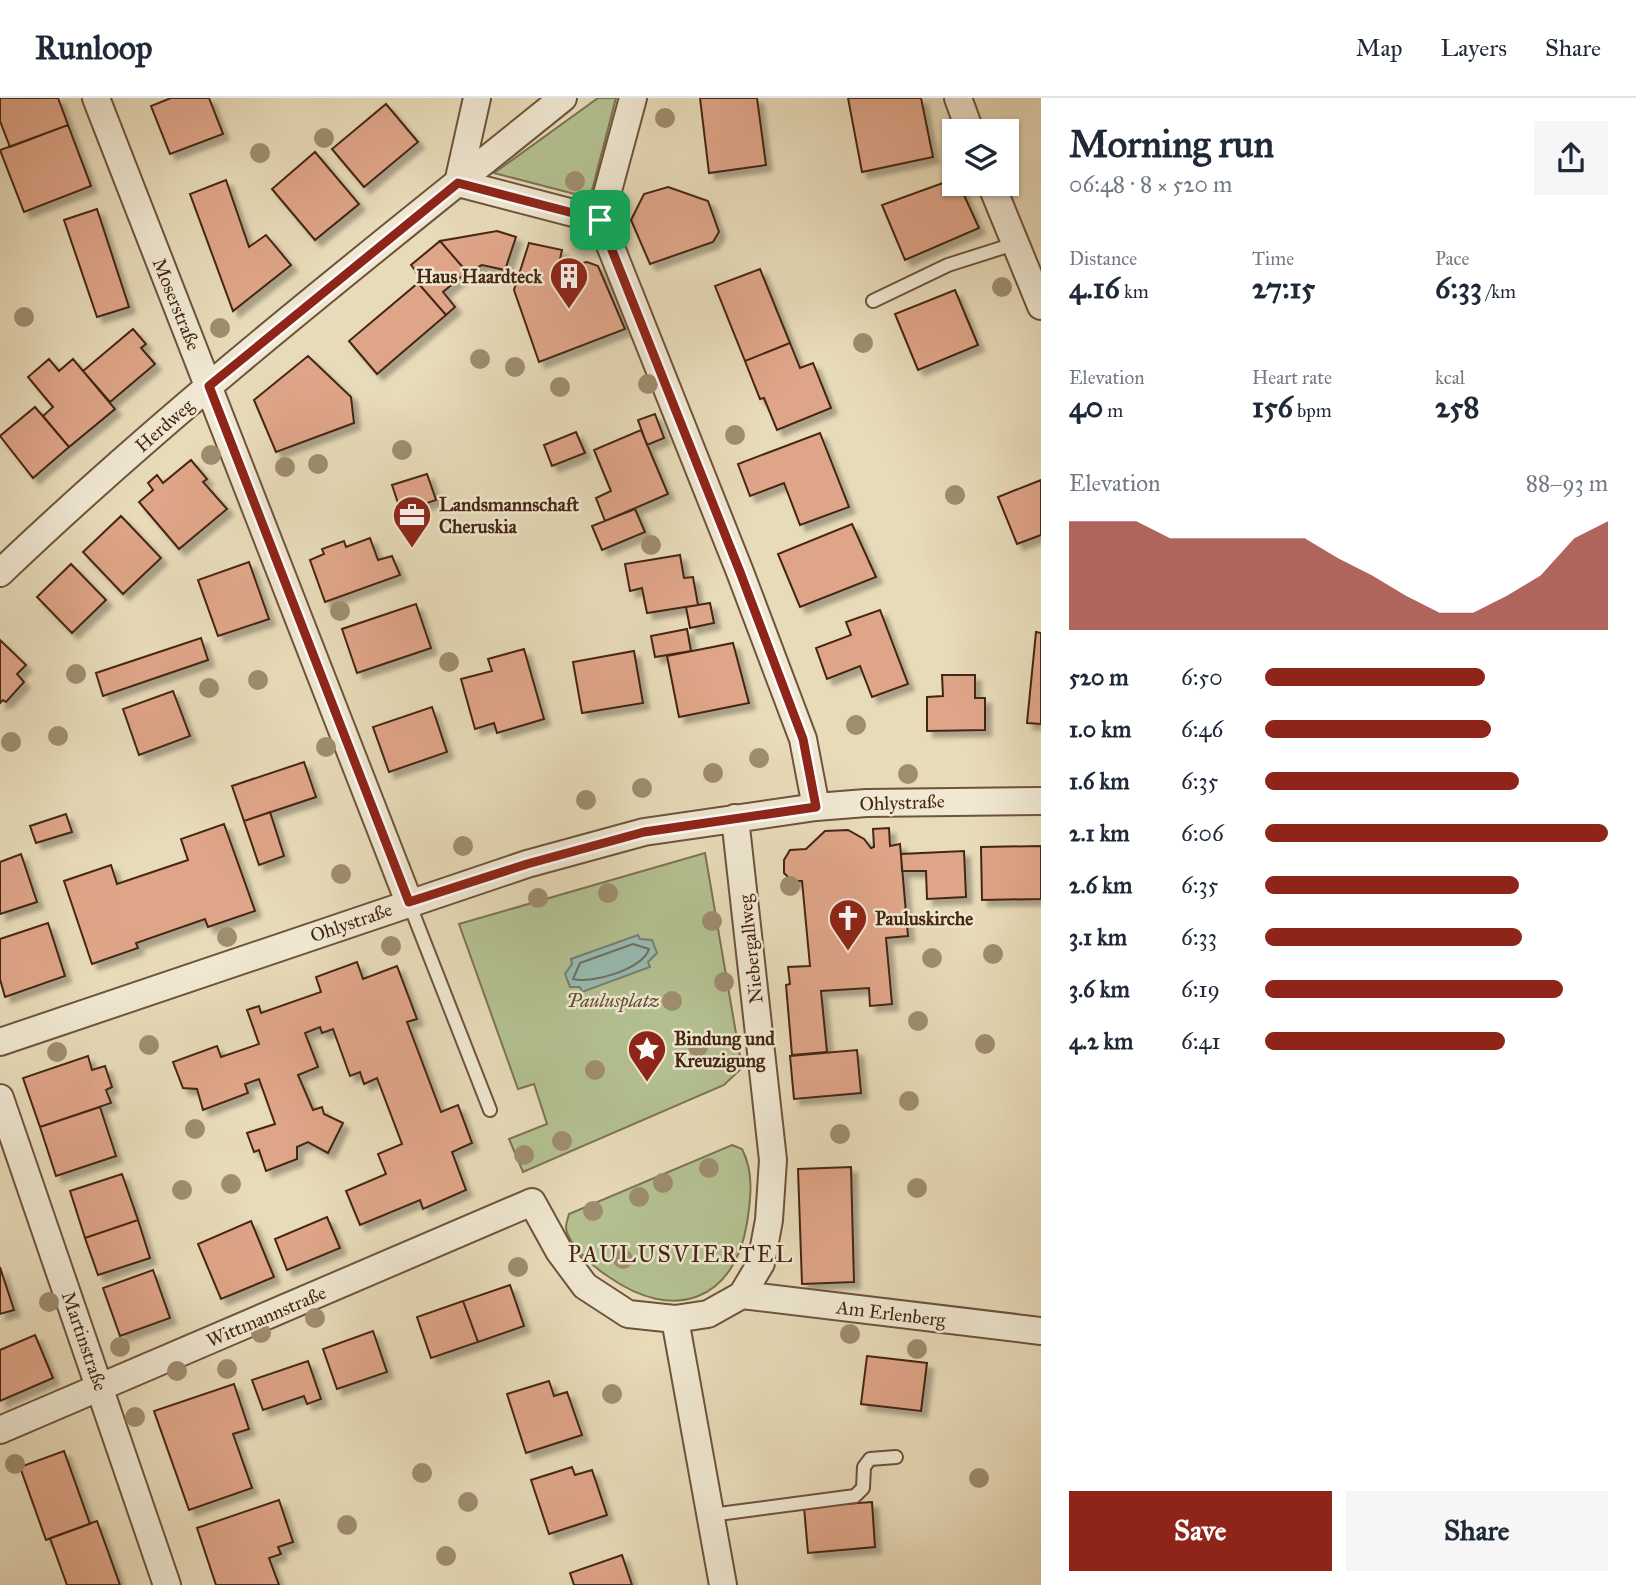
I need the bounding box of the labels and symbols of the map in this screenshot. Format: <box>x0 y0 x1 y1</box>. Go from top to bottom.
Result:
pin <box>570 190 630 250</box>
street label: Moserstraße <box>148 255 206 354</box>
building icon: Haus Haardteck <box>548 255 590 310</box>
place label: Haus Haardteck <box>416 265 543 288</box>
street label: Herdweg <box>130 394 199 458</box>
place label: Landsmannschaft Cheruskia <box>439 493 579 538</box>
office icon: Landsmannschaft Cheruskia <box>391 494 433 549</box>
street label: Ohlystraße <box>859 790 945 815</box>
street label: Niebergallweg <box>733 893 769 1005</box>
church icon: Pauluskirche <box>827 897 869 952</box>
street label: Ohlystraße <box>307 898 395 947</box>
place label: Pauluskirche <box>875 907 973 930</box>
park label: Paulusplatz <box>566 989 660 1013</box>
place label: Bindung und Kreuzigung <box>674 1027 775 1073</box>
place icon: Bindung und Kreuzigung <box>626 1028 668 1083</box>
district label: PAULUSVIERTEL <box>568 1240 794 1268</box>
street label: Wittmannstraße <box>203 1281 330 1352</box>
street label: Martinstraße <box>57 1288 112 1394</box>
street label: Am Erlenberg <box>834 1295 947 1333</box>

